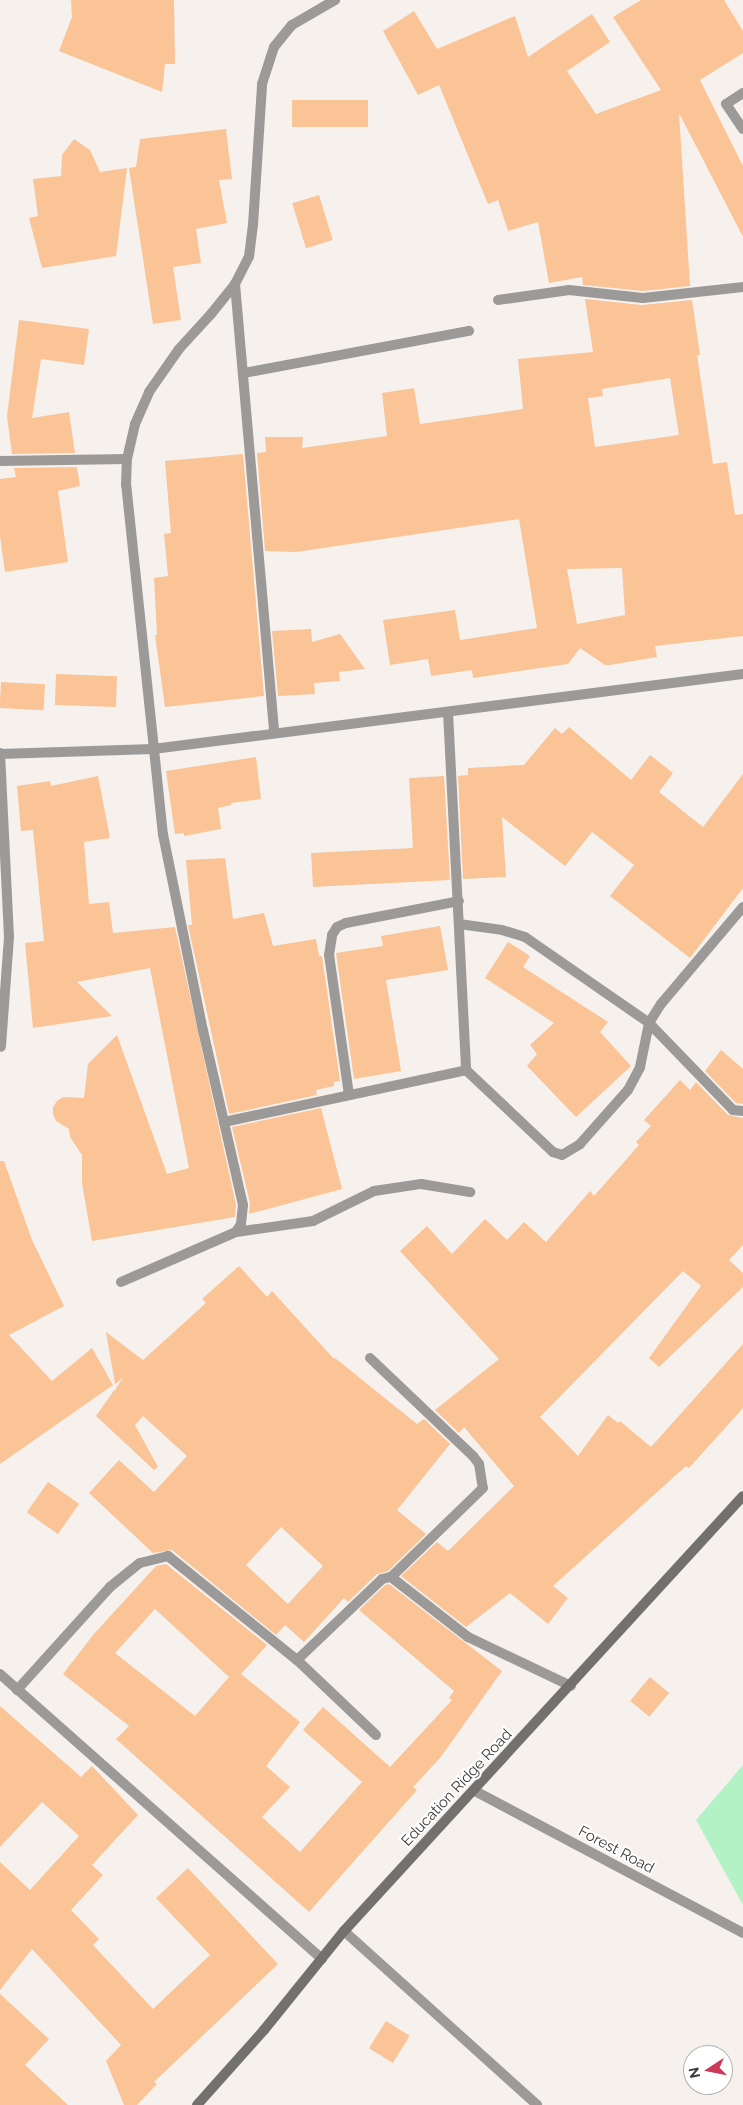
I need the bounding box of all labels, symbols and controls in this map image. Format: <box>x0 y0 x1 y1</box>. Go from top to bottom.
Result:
street label: Education Ridge Road <box>398 1726 516 1850</box>
street label: Forest Road <box>575 1823 657 1877</box>
north arrow <box>683 2045 733 2095</box>
text: N <box>685 2066 703 2079</box>

